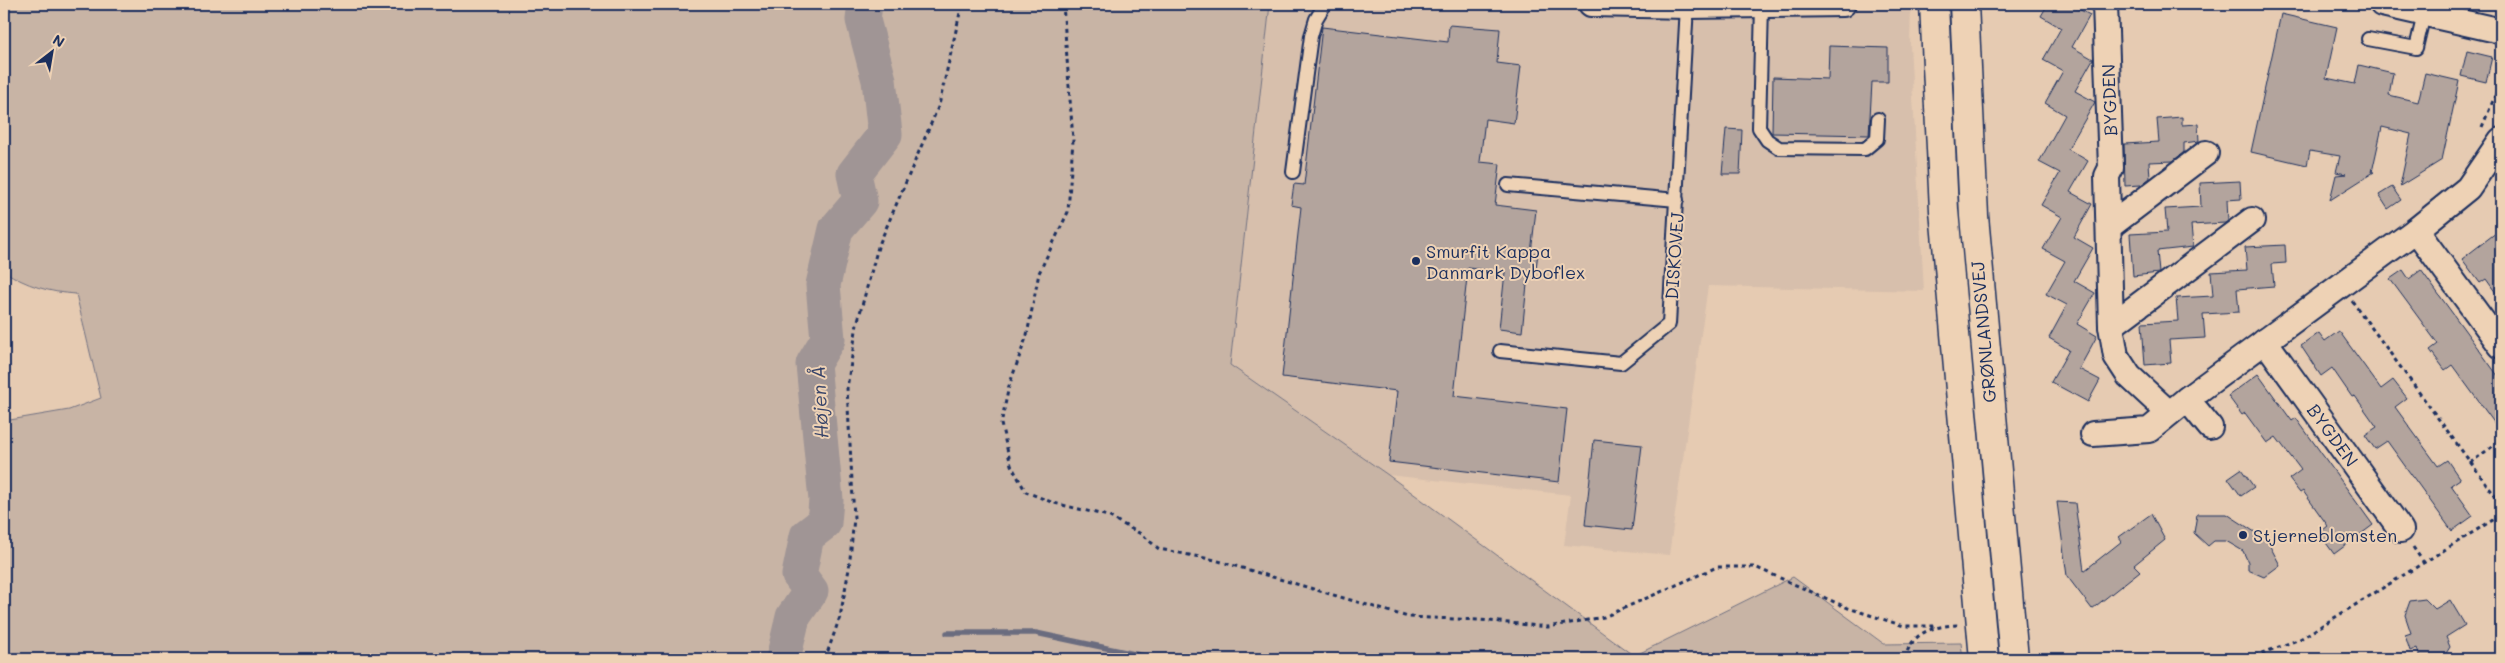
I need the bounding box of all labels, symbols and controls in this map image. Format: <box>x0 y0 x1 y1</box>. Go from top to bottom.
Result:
north arrow <box>28 28 78 78</box>
text: N <box>49 30 68 51</box>
street label: BYGDEN <box>2096 63 2122 137</box>
street label: DISKOVEJ <box>1659 211 1689 300</box>
place label: Smurfit Kappa Danmark Dyboflex <box>1426 239 1585 284</box>
marker: Smurfit Kappa Danmark Dyboflex <box>1410 255 1422 267</box>
street label: GRØNLANDSVEJ <box>1965 260 2001 404</box>
water label: Højen Å <box>805 365 833 439</box>
street label: BYGDEN <box>2302 399 2364 471</box>
place label: Stjerneblomsten <box>2253 523 2397 547</box>
marker: Stjerneblomsten <box>2237 529 2249 541</box>

